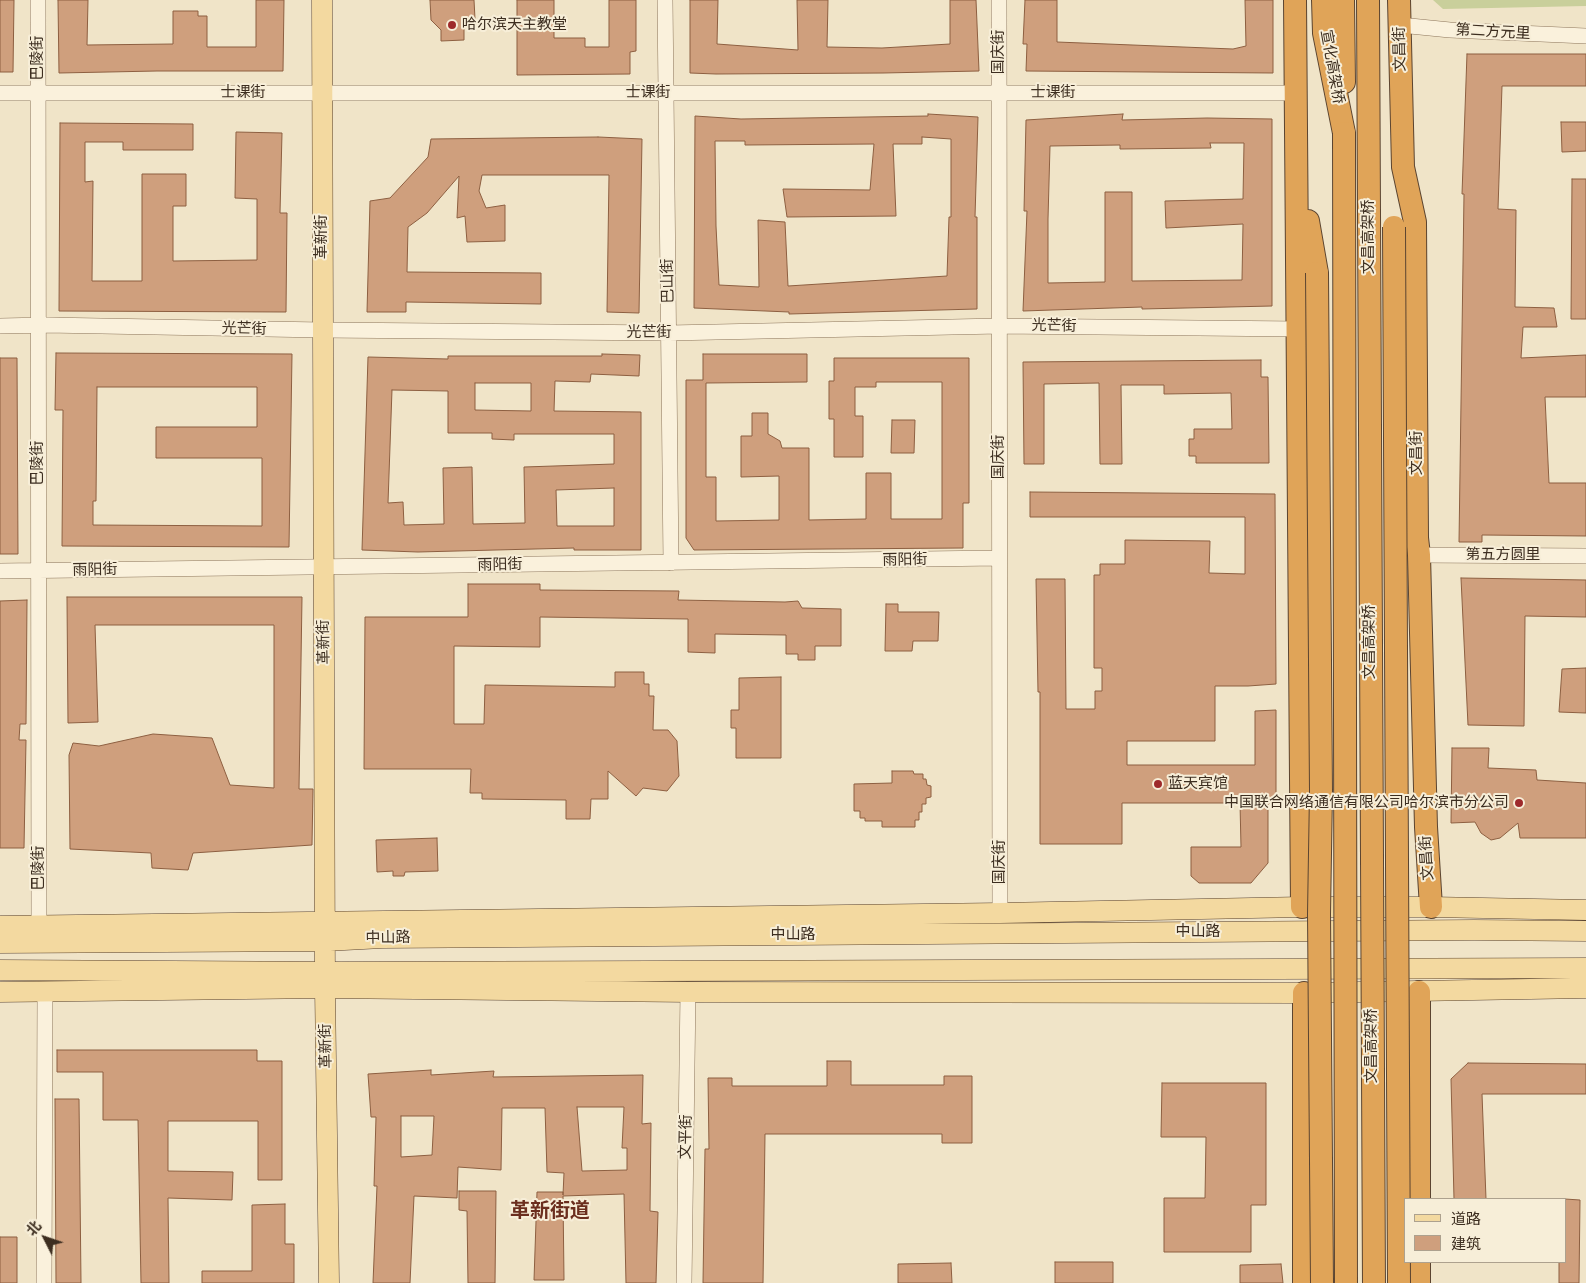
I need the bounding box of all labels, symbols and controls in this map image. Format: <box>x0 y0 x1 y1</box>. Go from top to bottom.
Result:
place label: 哈尔滨天主教堂 <box>462 16 567 34</box>
marker: 哈尔滨天主教堂 <box>446 19 458 31</box>
street label: 第二方元里 <box>1455 21 1531 43</box>
street label: 文昌街 <box>1391 26 1409 72</box>
street label: 宣化高架桥 <box>1317 29 1347 105</box>
street label: 国庆街 <box>990 30 1008 74</box>
street label: 巴陵街 <box>29 36 47 80</box>
street label: 士课街 <box>221 84 265 102</box>
street label: 士课街 <box>626 84 670 102</box>
street label: 士课街 <box>1031 84 1075 102</box>
street label: 文昌高架桥 <box>1360 200 1378 274</box>
street label: 革新街 <box>313 215 331 259</box>
street label: 巴山街 <box>659 258 677 304</box>
street label: 光芒街 <box>1031 317 1077 335</box>
street label: 光芒街 <box>221 320 267 338</box>
street label: 光芒街 <box>627 324 671 342</box>
street label: 文昌街 <box>1408 431 1426 475</box>
street label: 国庆街 <box>990 435 1008 479</box>
street label: 巴陵街 <box>29 441 47 485</box>
street label: 第五方圆里 <box>1466 546 1540 564</box>
street label: 雨阳街 <box>882 551 928 569</box>
street label: 雨阳街 <box>477 556 523 574</box>
street label: 雨阳街 <box>72 561 118 579</box>
street label: 文昌高架桥 <box>1361 605 1379 679</box>
street label: 革新街 <box>315 619 333 665</box>
place label: 蓝天宾馆 <box>1168 775 1228 793</box>
marker: 蓝天宾馆 <box>1152 778 1164 790</box>
place label: 中国联合网络通信有限公司哈尔滨市分公司 <box>1224 794 1509 812</box>
marker: 中国联合网络通信有限公司哈尔滨市分公司 <box>1513 797 1525 809</box>
street label: 文昌街 <box>1416 835 1438 881</box>
street label: 国庆街 <box>991 840 1009 884</box>
street label: 巴陵街 <box>30 846 48 890</box>
street label: 中山路 <box>1176 923 1220 941</box>
street label: 中山路 <box>771 926 815 944</box>
street label: 中山路 <box>365 929 411 947</box>
street label: 文昌高架桥 <box>1363 1009 1381 1083</box>
street label: 革新街 <box>317 1023 335 1069</box>
street label: 文平街 <box>677 1114 695 1160</box>
legend <box>1404 1198 1566 1263</box>
district label: 革新街道 <box>510 1199 590 1223</box>
text: 道路 <box>1451 1209 1481 1228</box>
north arrow <box>20 1213 70 1263</box>
text: 北 <box>22 1217 45 1239</box>
text: 建筑 <box>1451 1234 1481 1253</box>

